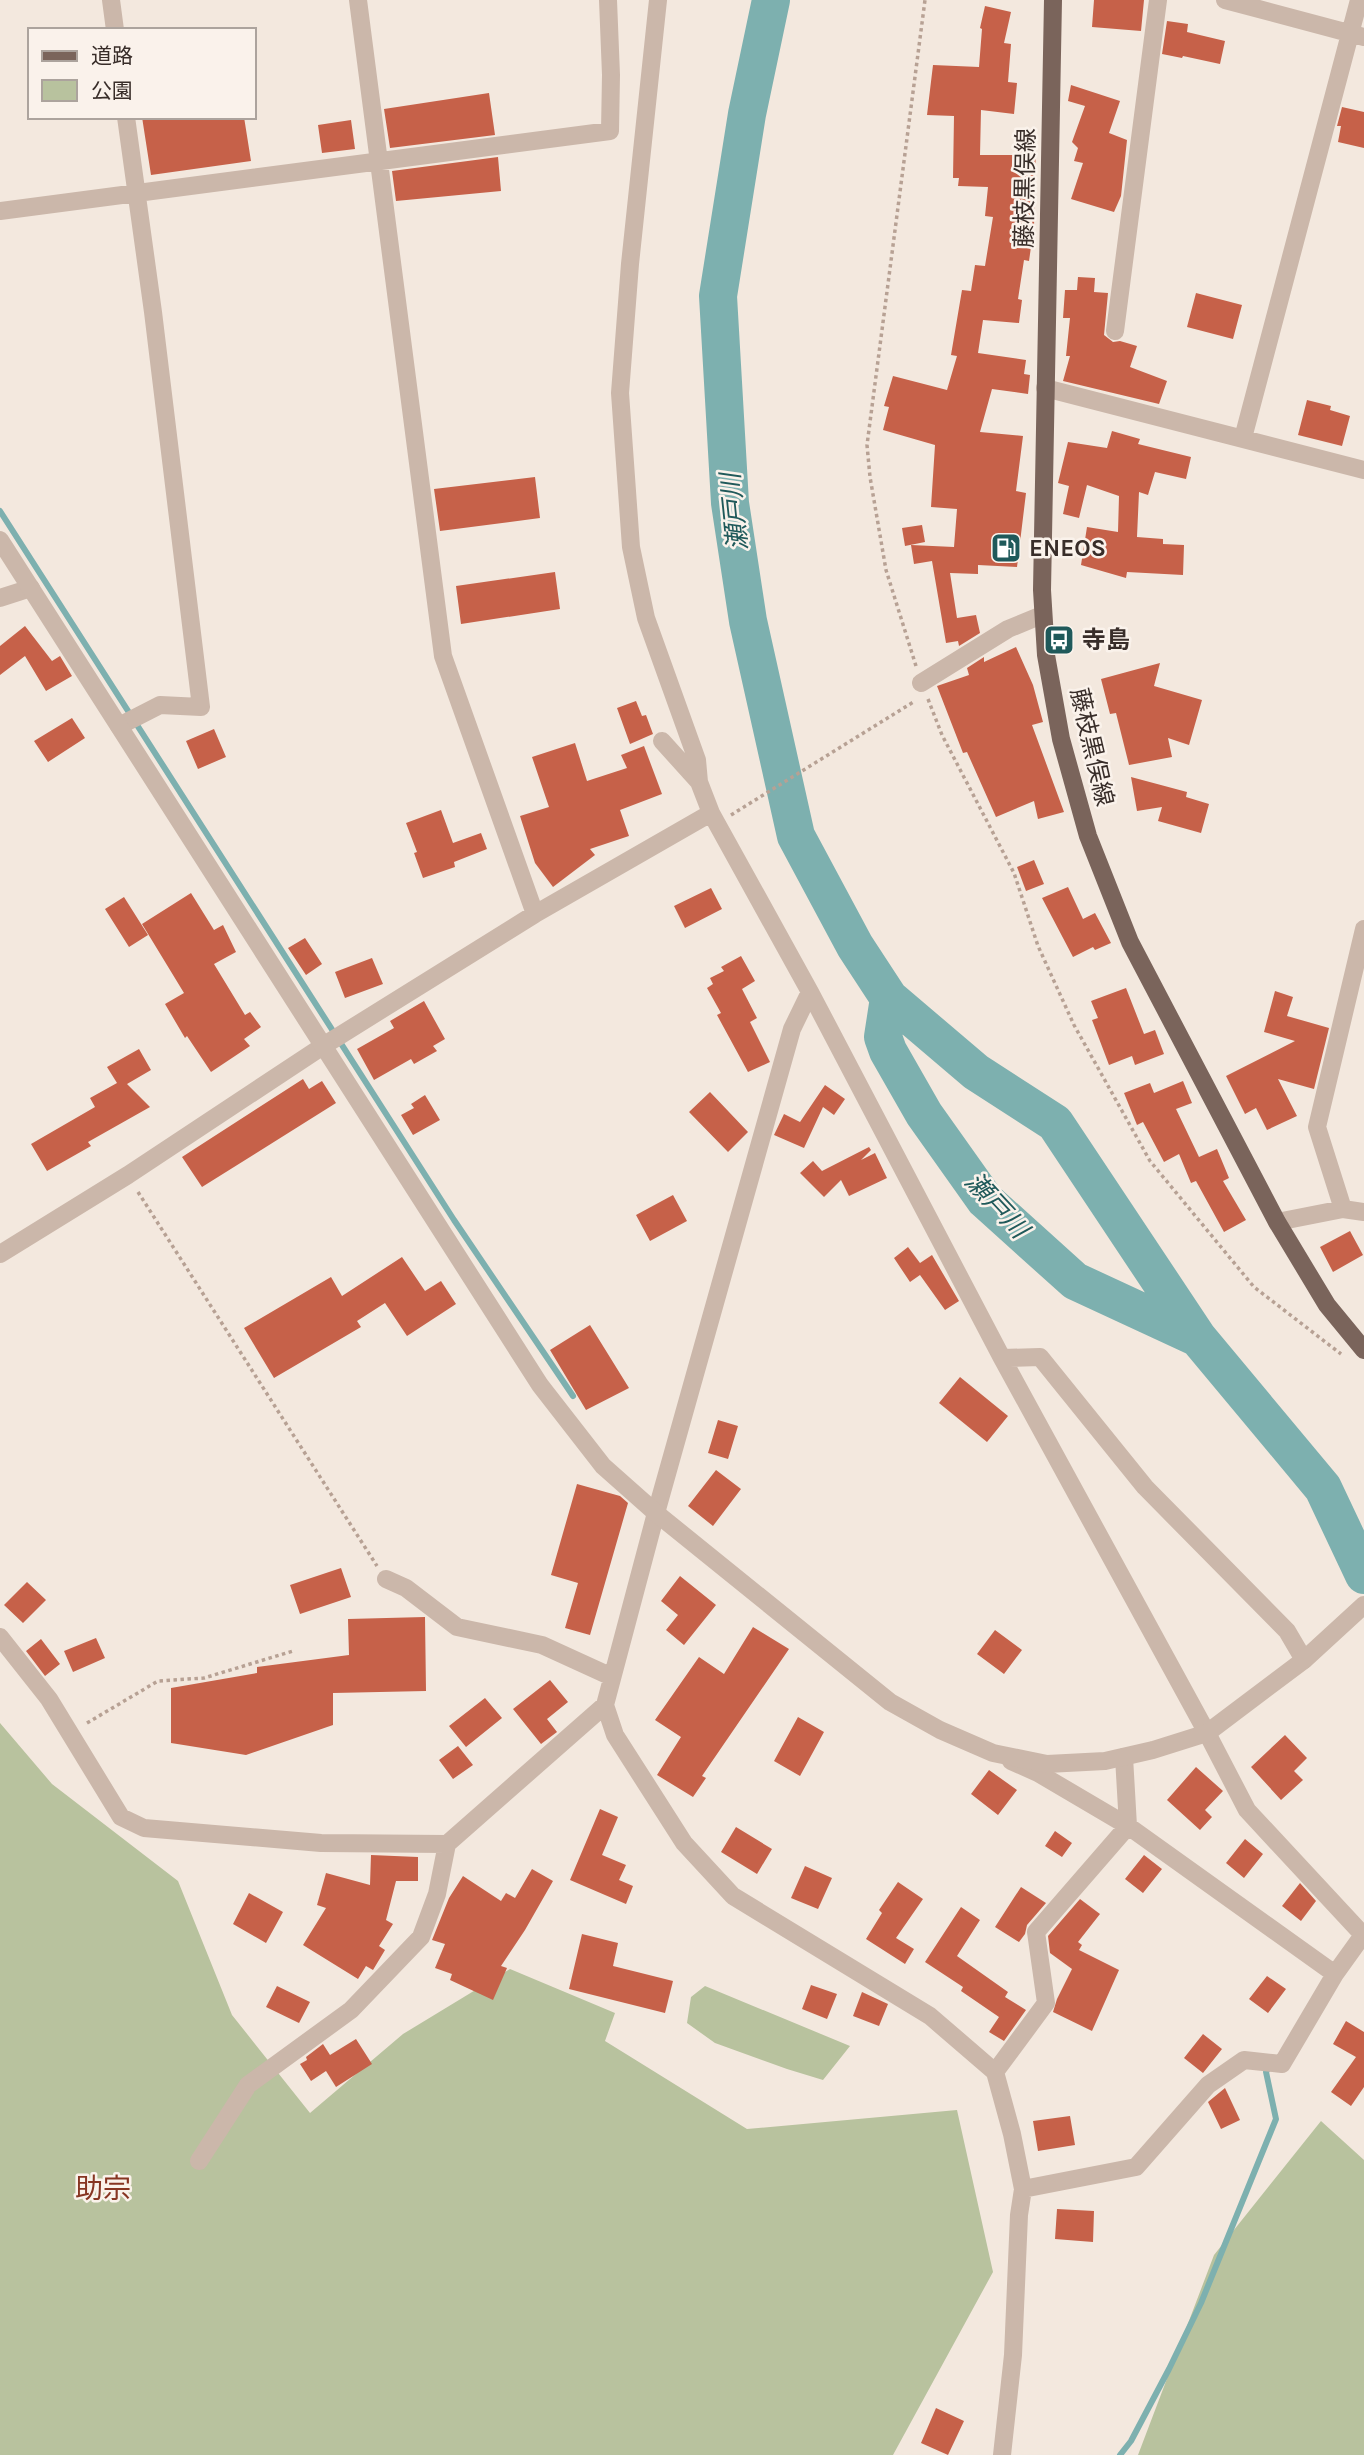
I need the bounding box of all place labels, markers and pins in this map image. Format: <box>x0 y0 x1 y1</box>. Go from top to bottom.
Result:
fuel station icon: ENEOS <box>989 531 1023 565</box>
place label: ENEOS <box>1029 534 1106 562</box>
bus stop icon: 寺島 <box>1042 623 1076 657</box>
place label: 寺島 <box>1082 626 1130 654</box>

